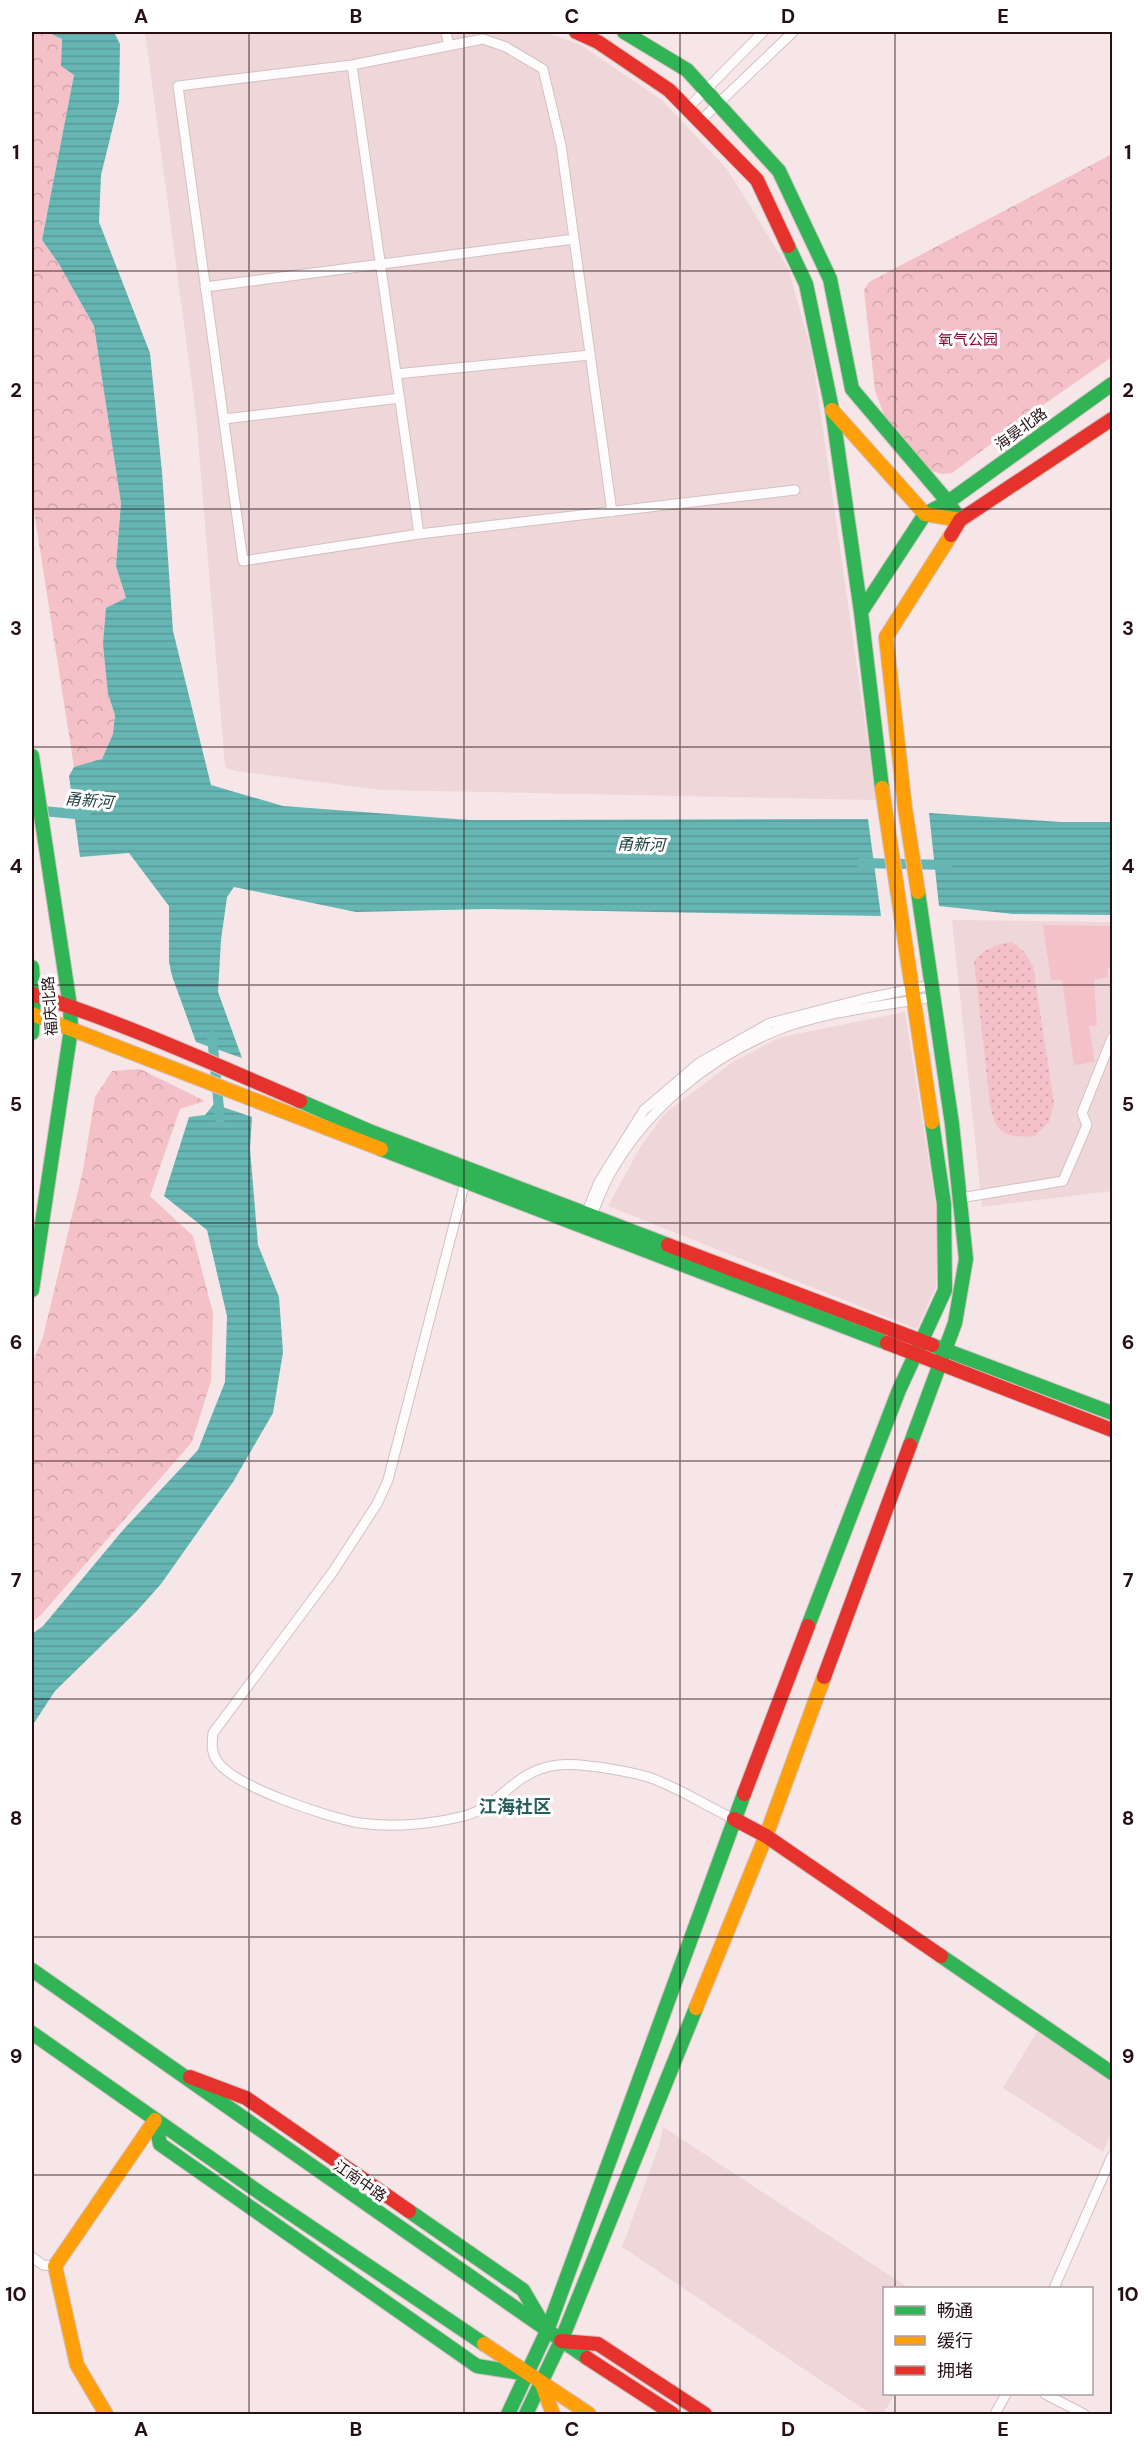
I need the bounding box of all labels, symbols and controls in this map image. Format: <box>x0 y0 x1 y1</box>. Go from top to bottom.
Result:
text: A <box>134 3 148 29</box>
text: B <box>350 3 362 29</box>
text: C <box>565 3 579 29</box>
text: D <box>781 3 795 29</box>
text: E <box>997 3 1009 29</box>
text: 1 <box>12 139 20 165</box>
text: 1 <box>1124 139 1132 165</box>
park label: 氧气公园 <box>938 330 998 350</box>
text: 2 <box>10 377 22 403</box>
text: 2 <box>1122 377 1134 403</box>
street label: 海晏北路 <box>991 403 1051 455</box>
text: 3 <box>10 615 22 641</box>
text: 3 <box>1122 615 1134 641</box>
water label: 甬新河 <box>64 788 117 813</box>
water label: 甬新河 <box>617 834 668 855</box>
text: 4 <box>10 853 23 879</box>
text: 4 <box>1122 853 1135 879</box>
street label: 福庆北路 <box>38 975 62 1037</box>
text: 5 <box>10 1091 22 1117</box>
text: 5 <box>1122 1091 1134 1117</box>
text: 6 <box>10 1329 22 1355</box>
text: 6 <box>1122 1329 1134 1355</box>
text: 7 <box>11 1567 22 1593</box>
text: 7 <box>1123 1567 1134 1593</box>
district label: 江海社区 <box>479 1795 551 1819</box>
text: 8 <box>10 1805 22 1831</box>
text: 8 <box>1122 1805 1134 1831</box>
text: 9 <box>10 2043 22 2069</box>
text: 9 <box>1122 2043 1134 2069</box>
street label: 江南中路 <box>330 2156 390 2206</box>
text: 10 <box>5 2281 27 2307</box>
text: 10 <box>1117 2281 1139 2307</box>
legend <box>883 2287 1093 2395</box>
text: 畅通 <box>937 2299 973 2323</box>
text: 缓行 <box>937 2329 973 2353</box>
text: 拥堵 <box>937 2359 973 2383</box>
text: A <box>134 2416 148 2442</box>
text: B <box>350 2416 362 2442</box>
text: C <box>565 2416 579 2442</box>
text: D <box>781 2416 795 2442</box>
text: E <box>997 2416 1009 2442</box>

